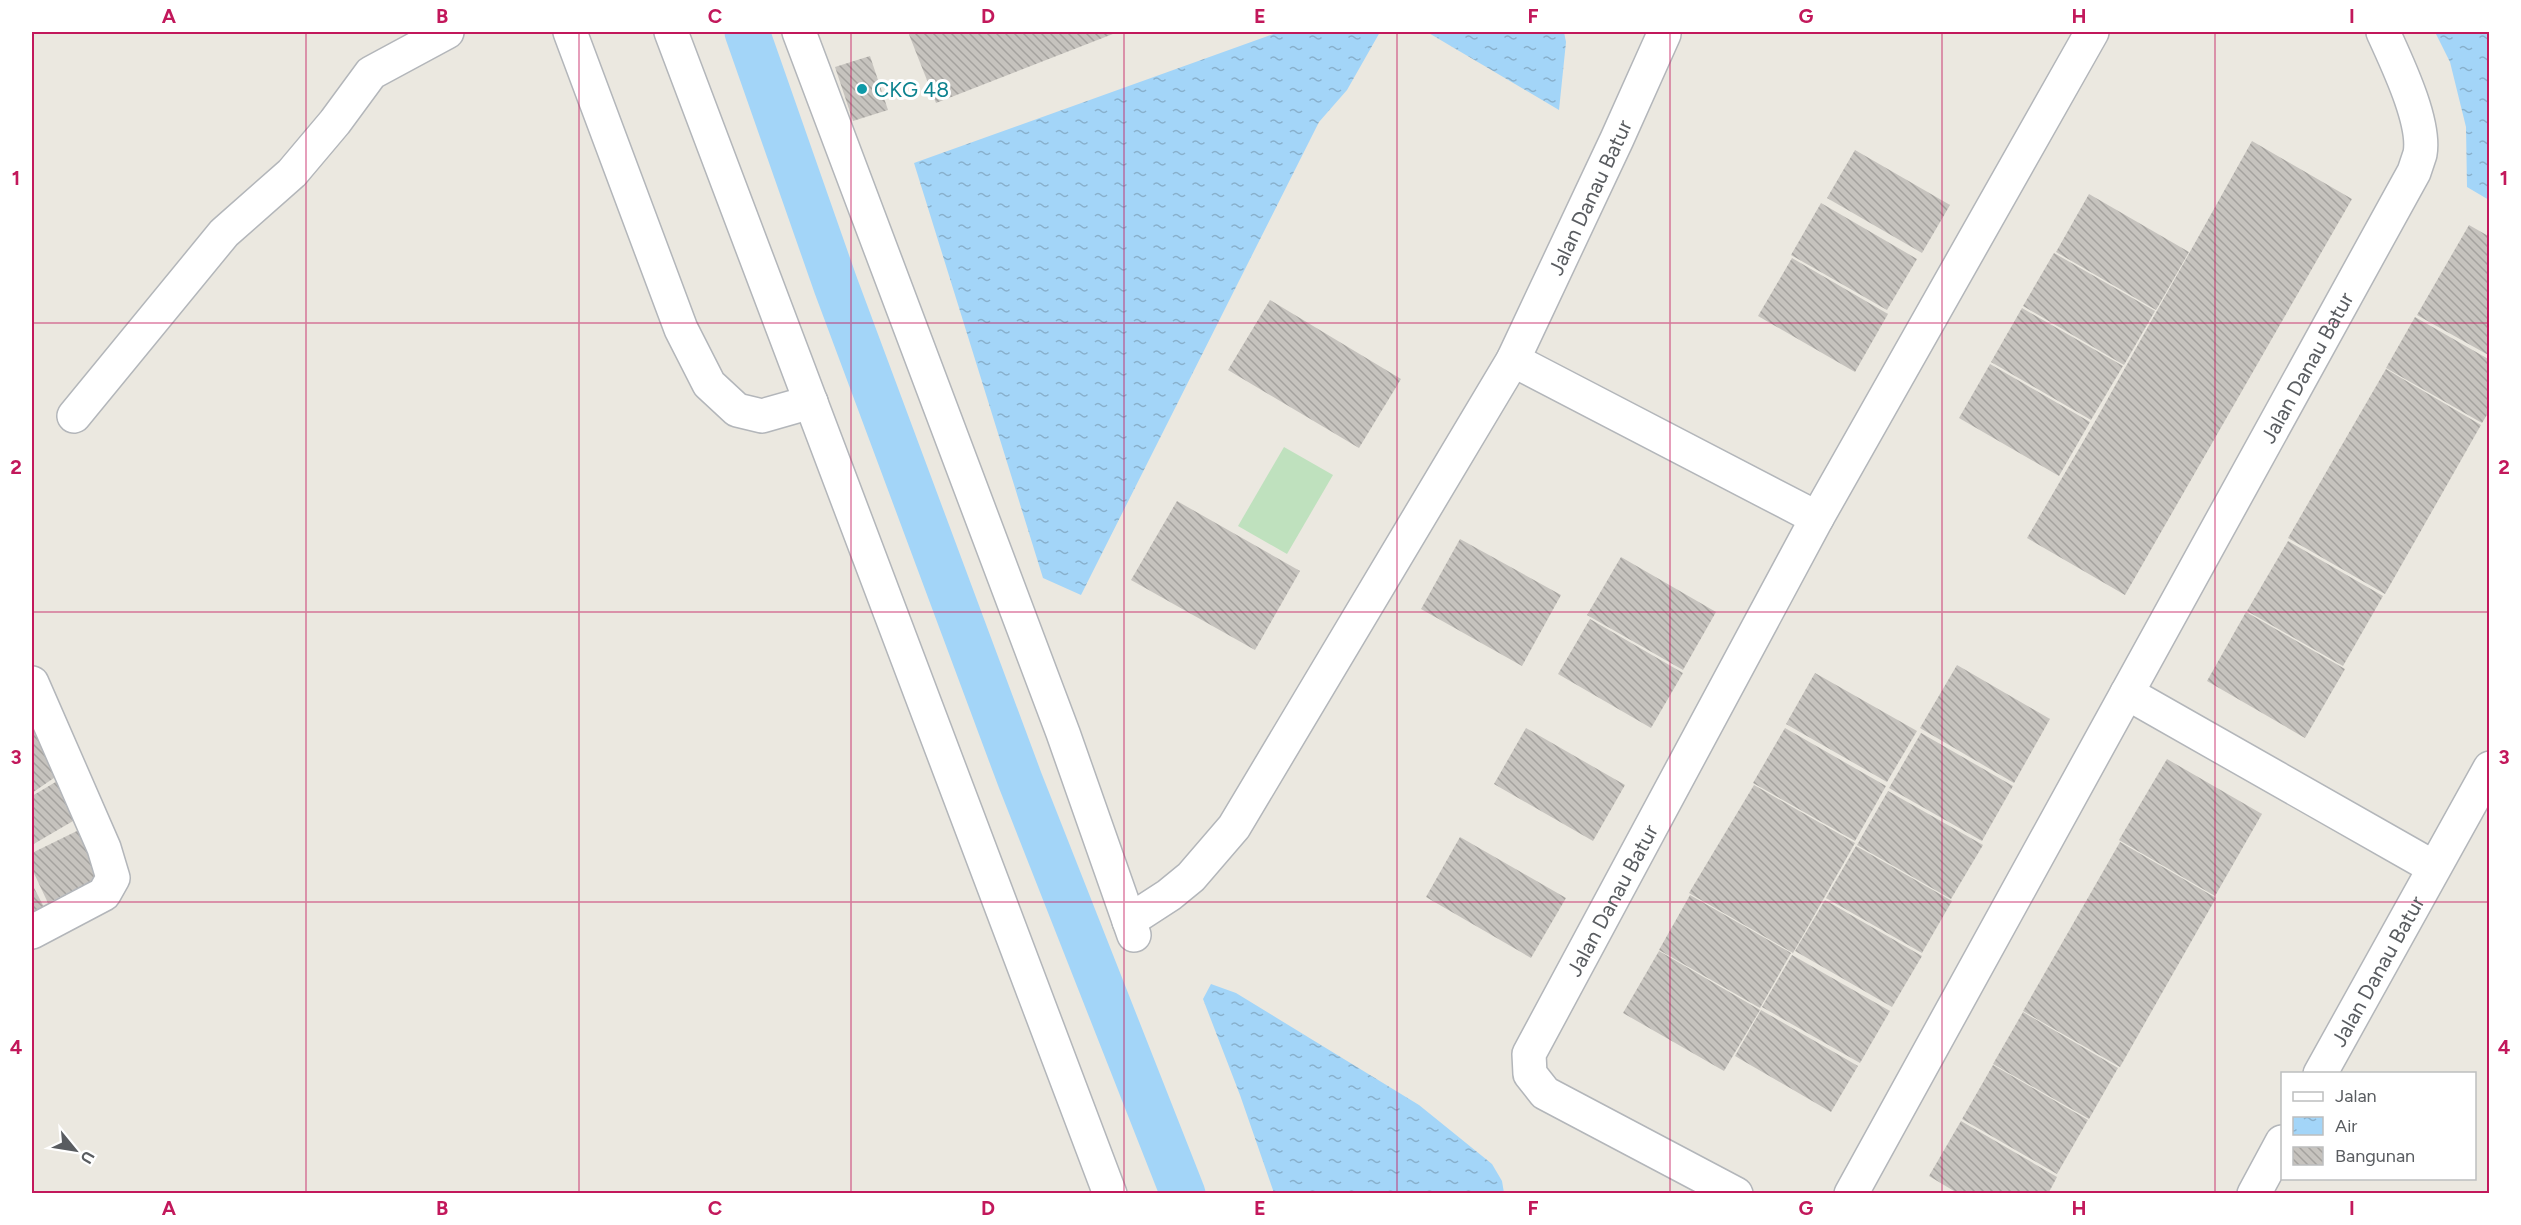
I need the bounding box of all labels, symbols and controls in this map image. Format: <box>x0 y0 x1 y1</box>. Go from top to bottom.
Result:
text: A <box>162 4 177 28</box>
text: B <box>436 4 448 28</box>
text: C <box>708 4 722 28</box>
text: D <box>981 4 995 28</box>
text: E <box>1254 4 1266 28</box>
text: F <box>1527 4 1539 28</box>
text: G <box>1799 4 1814 28</box>
text: H <box>2072 4 2087 28</box>
text: I <box>2349 4 2355 28</box>
place label: CKG 48 <box>874 77 949 102</box>
marker: CKG 48 <box>855 82 869 96</box>
street label: Jalan Danau Batur <box>1542 116 1637 279</box>
text: 1 <box>12 166 20 190</box>
text: 1 <box>2500 166 2508 190</box>
street label: Jalan Danau Batur <box>2255 287 2358 447</box>
text: 2 <box>10 455 22 479</box>
text: 2 <box>2498 455 2510 479</box>
text: 3 <box>10 745 22 769</box>
text: 3 <box>2498 745 2510 769</box>
street label: Jalan Danau Batur <box>1561 820 1663 980</box>
street label: Jalan Danau Batur <box>2325 891 2429 1051</box>
text: 4 <box>10 1035 23 1059</box>
text: 4 <box>2498 1035 2511 1059</box>
legend <box>2281 1072 2476 1180</box>
text: Jalan <box>2335 1085 2377 1107</box>
text: Air <box>2335 1115 2357 1137</box>
north arrow <box>45 1120 105 1180</box>
text: Bangunan <box>2335 1145 2415 1167</box>
text: U <box>77 1148 99 1167</box>
text: A <box>162 1196 177 1220</box>
text: B <box>436 1196 448 1220</box>
text: C <box>708 1196 722 1220</box>
text: D <box>981 1196 995 1220</box>
text: E <box>1254 1196 1266 1220</box>
text: F <box>1527 1196 1539 1220</box>
text: G <box>1799 1196 1814 1220</box>
text: H <box>2072 1196 2087 1220</box>
text: I <box>2349 1196 2355 1220</box>

